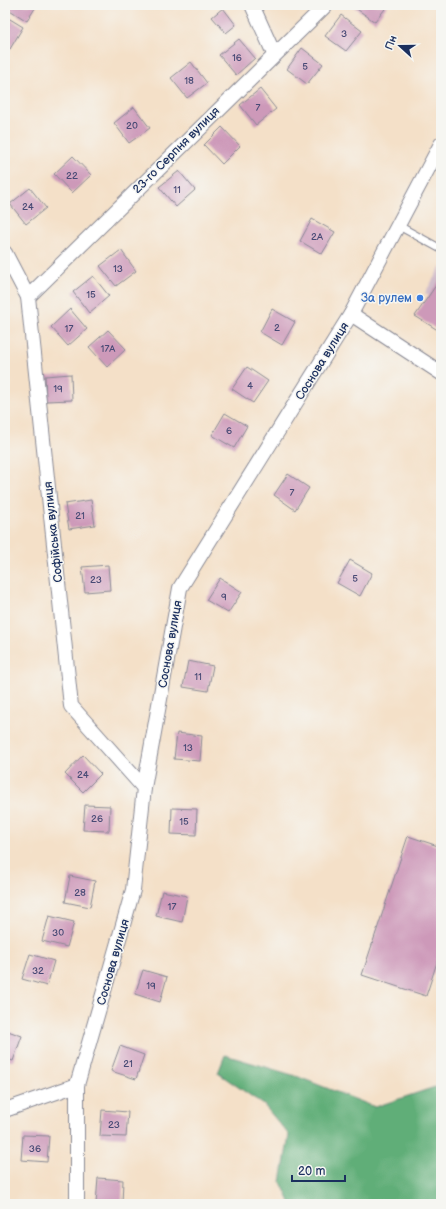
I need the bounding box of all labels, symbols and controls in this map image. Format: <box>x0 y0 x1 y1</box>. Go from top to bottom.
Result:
north arrow <box>380 26 420 66</box>
house number: 3 <box>341 28 347 40</box>
text: Пн <box>382 33 400 52</box>
house number: 16 <box>232 52 242 64</box>
house number: 5 <box>302 61 308 73</box>
house number: 18 <box>184 75 194 87</box>
house number: 7 <box>256 102 261 114</box>
street label: 23-го Серпня вулиця <box>130 104 223 197</box>
house number: 20 <box>126 120 138 132</box>
house number: 22 <box>66 170 78 182</box>
house number: 11 <box>173 184 181 196</box>
house number: 24 <box>22 201 34 213</box>
house number: 2А <box>311 231 324 243</box>
house number: 13 <box>113 263 123 275</box>
house number: 15 <box>86 289 96 301</box>
place label: За рулем <box>361 291 412 306</box>
marker: За рулем <box>415 293 425 303</box>
street label: Соснова вулиця <box>292 319 353 403</box>
house number: 2 <box>274 322 280 334</box>
house number: 17 <box>65 323 73 335</box>
house number: 17А <box>101 343 116 355</box>
house number: 4 <box>247 380 253 392</box>
house number: 19 <box>53 383 63 395</box>
house number: 6 <box>226 425 232 437</box>
street label: Софійська вулиця <box>41 480 66 583</box>
house number: 7 <box>290 487 295 499</box>
house number: 21 <box>75 510 85 522</box>
house number: 5 <box>352 573 358 585</box>
house number: 23 <box>90 574 102 586</box>
house number: 9 <box>221 591 227 603</box>
street label: Соснова вулиця <box>155 599 186 689</box>
house number: 11 <box>194 671 202 683</box>
house number: 13 <box>183 742 193 754</box>
house number: 24 <box>77 769 89 781</box>
house number: 26 <box>91 813 103 825</box>
house number: 15 <box>179 816 189 828</box>
house number: 28 <box>74 887 86 899</box>
house number: 17 <box>168 901 176 913</box>
street label: Соснова вулиця <box>94 917 133 1007</box>
house number: 30 <box>52 927 64 939</box>
house number: 32 <box>32 965 44 977</box>
house number: 19 <box>146 980 156 992</box>
house number: 21 <box>123 1058 133 1070</box>
house number: 23 <box>108 1119 120 1131</box>
house number: 36 <box>29 1143 41 1155</box>
scale bar <box>292 1157 345 1183</box>
text: 20 m <box>298 1164 325 1179</box>

